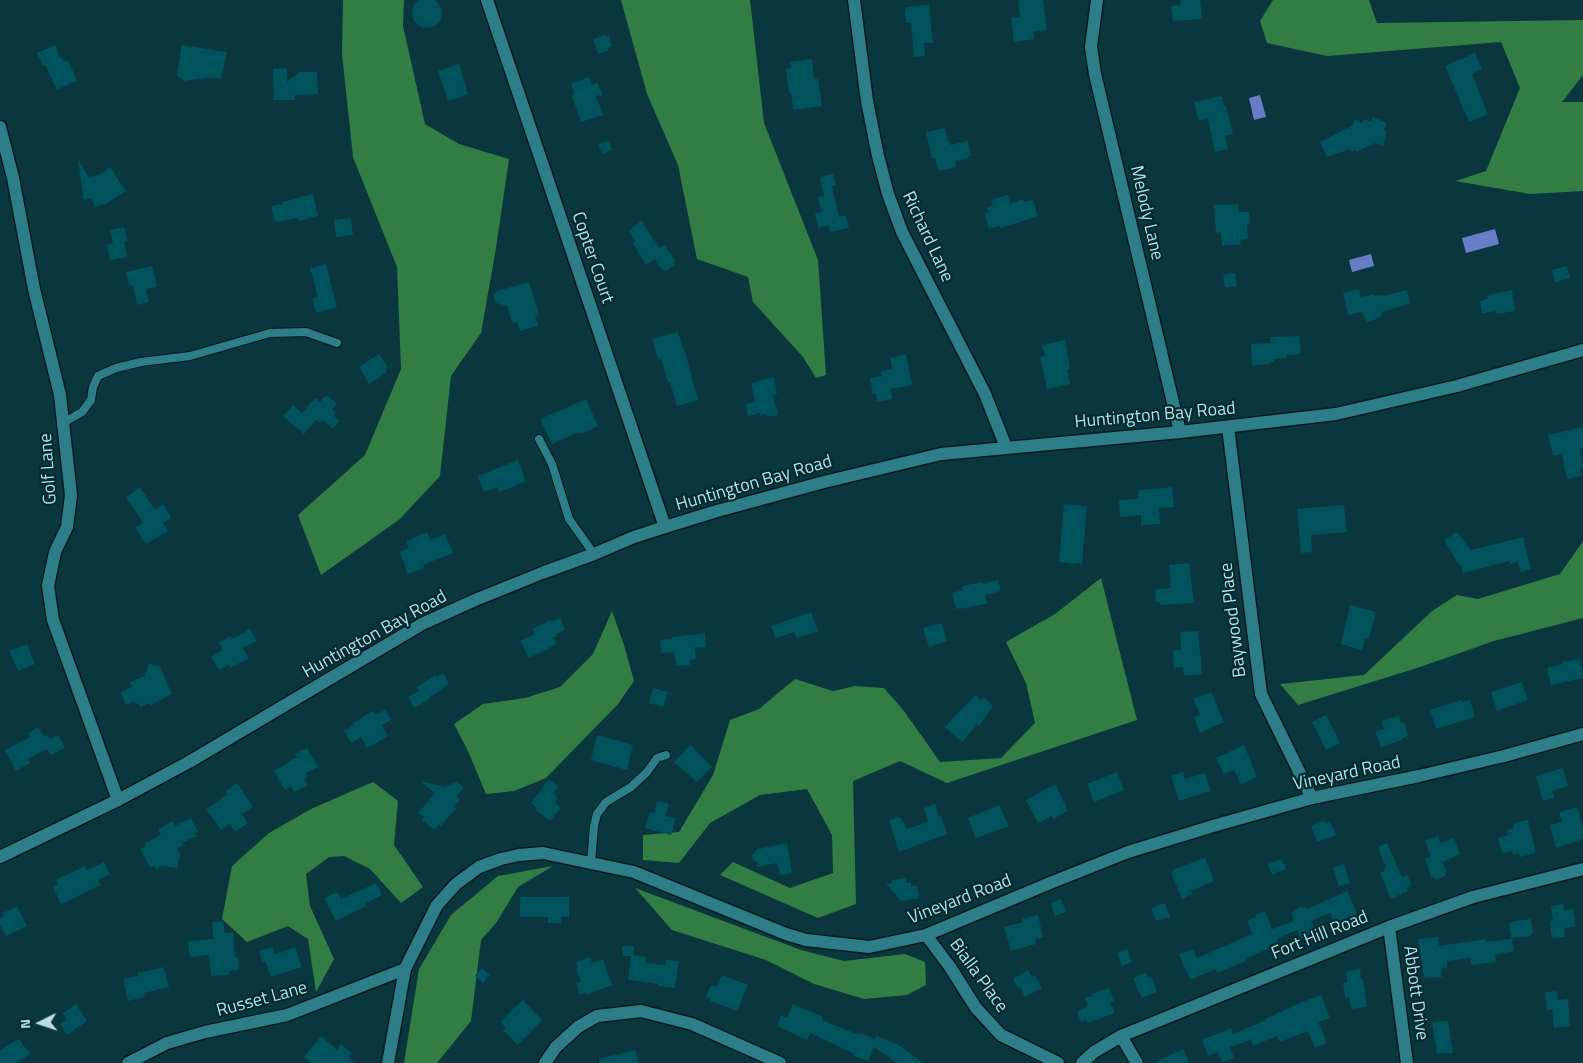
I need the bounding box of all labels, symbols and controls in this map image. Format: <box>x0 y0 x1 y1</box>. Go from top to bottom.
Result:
street label: Melody Lane <box>1125 164 1167 262</box>
street label: Richard Lane <box>897 188 957 286</box>
street label: Copter Court <box>566 209 618 307</box>
street label: Huntington Bay Road <box>1074 398 1236 434</box>
street label: Golf Lane <box>36 433 62 505</box>
street label: Huntington Bay Road <box>673 451 835 517</box>
street label: Baywood Place <box>1216 561 1252 679</box>
street label: Huntington Bay Road <box>299 586 451 684</box>
street label: Vineyard Road <box>1291 752 1403 796</box>
street label: Vineyard Road <box>905 870 1015 930</box>
street label: Fort Hill Road <box>1268 907 1372 965</box>
street label: Bialla Place <box>944 935 1012 1017</box>
street label: Abbott Drive <box>1398 944 1432 1042</box>
street label: Russet Lane <box>214 978 310 1022</box>
north arrow <box>15 998 65 1048</box>
text: N <box>14 1019 35 1030</box>

